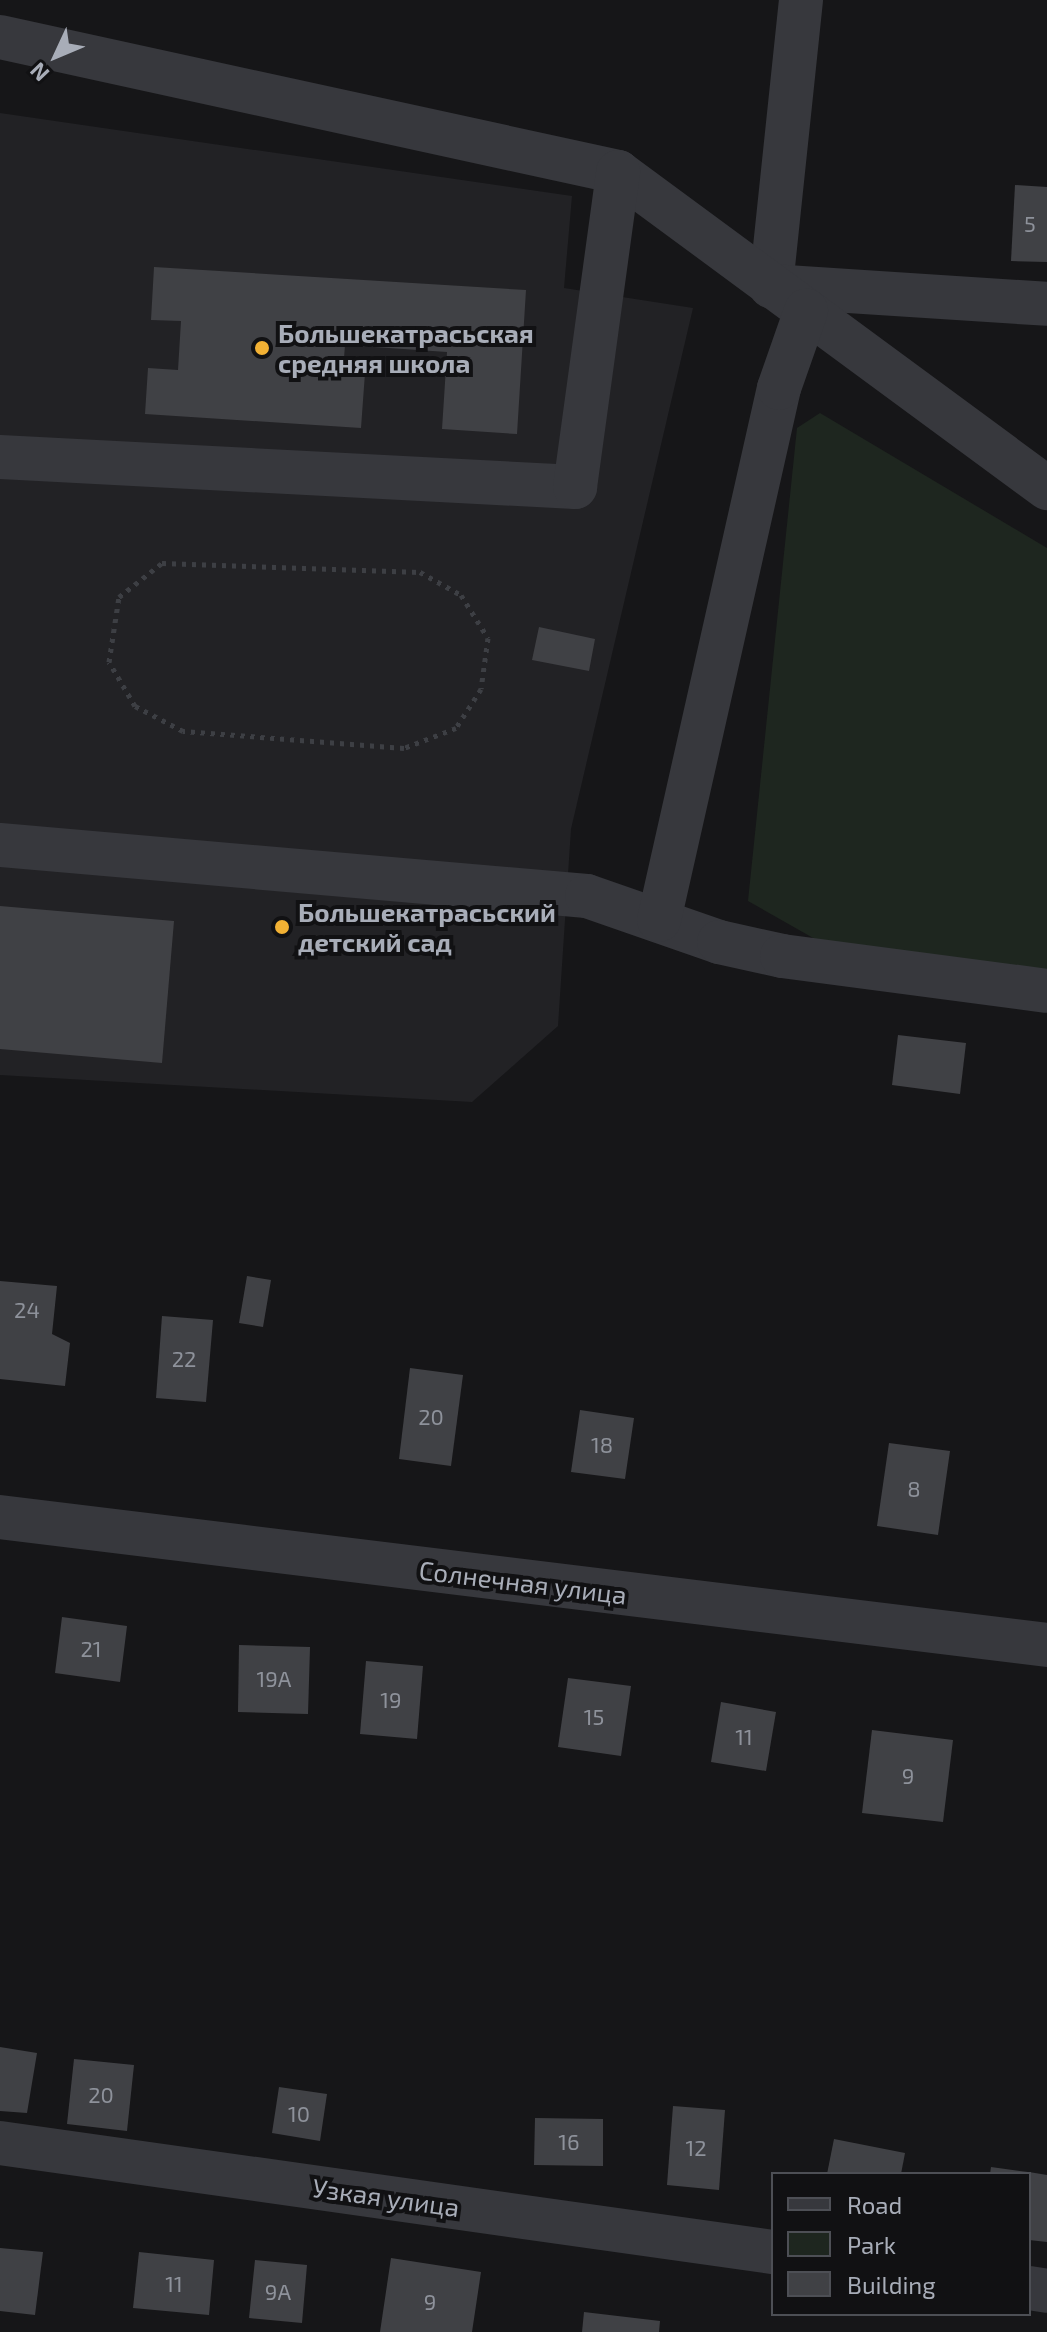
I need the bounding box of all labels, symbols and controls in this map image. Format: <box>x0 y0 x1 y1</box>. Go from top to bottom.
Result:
north arrow <box>16 16 96 96</box>
text: N <box>24 58 54 87</box>
house number: 5 <box>1024 211 1036 237</box>
place label: Большекатрасьская средняя школа <box>278 317 534 378</box>
marker: Большекатрасьская средняя школа <box>253 339 271 357</box>
place label: Большекатрасьский детский сад <box>298 896 556 958</box>
marker: Большекатрасьский детский сад <box>273 918 291 936</box>
house number: 24 <box>14 1297 40 1323</box>
house number: 22 <box>172 1346 196 1372</box>
house number: 20 <box>418 1404 444 1430</box>
house number: 18 <box>591 1432 613 1458</box>
house number: 8 <box>907 1476 921 1502</box>
street label: Солнечная улица <box>417 1554 629 1610</box>
house number: 21 <box>80 1636 102 1662</box>
house number: 19А <box>256 1666 292 1692</box>
house number: 19 <box>380 1687 402 1713</box>
house number: 15 <box>584 1704 604 1730</box>
house number: 11 <box>735 1724 753 1750</box>
house number: 9 <box>902 1763 914 1789</box>
house number: 20 <box>88 2082 114 2108</box>
house number: 10 <box>288 2101 310 2127</box>
house number: 16 <box>558 2129 580 2155</box>
house number: 12 <box>685 2135 707 2161</box>
street label: Узкая улица <box>311 2171 461 2223</box>
legend <box>771 2172 1031 2316</box>
text: Road <box>847 2190 902 2219</box>
text: Park <box>847 2230 896 2259</box>
text: Building <box>847 2270 936 2299</box>
house number: 11 <box>165 2271 183 2297</box>
house number: 9А <box>265 2279 291 2305</box>
house number: 9 <box>424 2289 436 2315</box>

